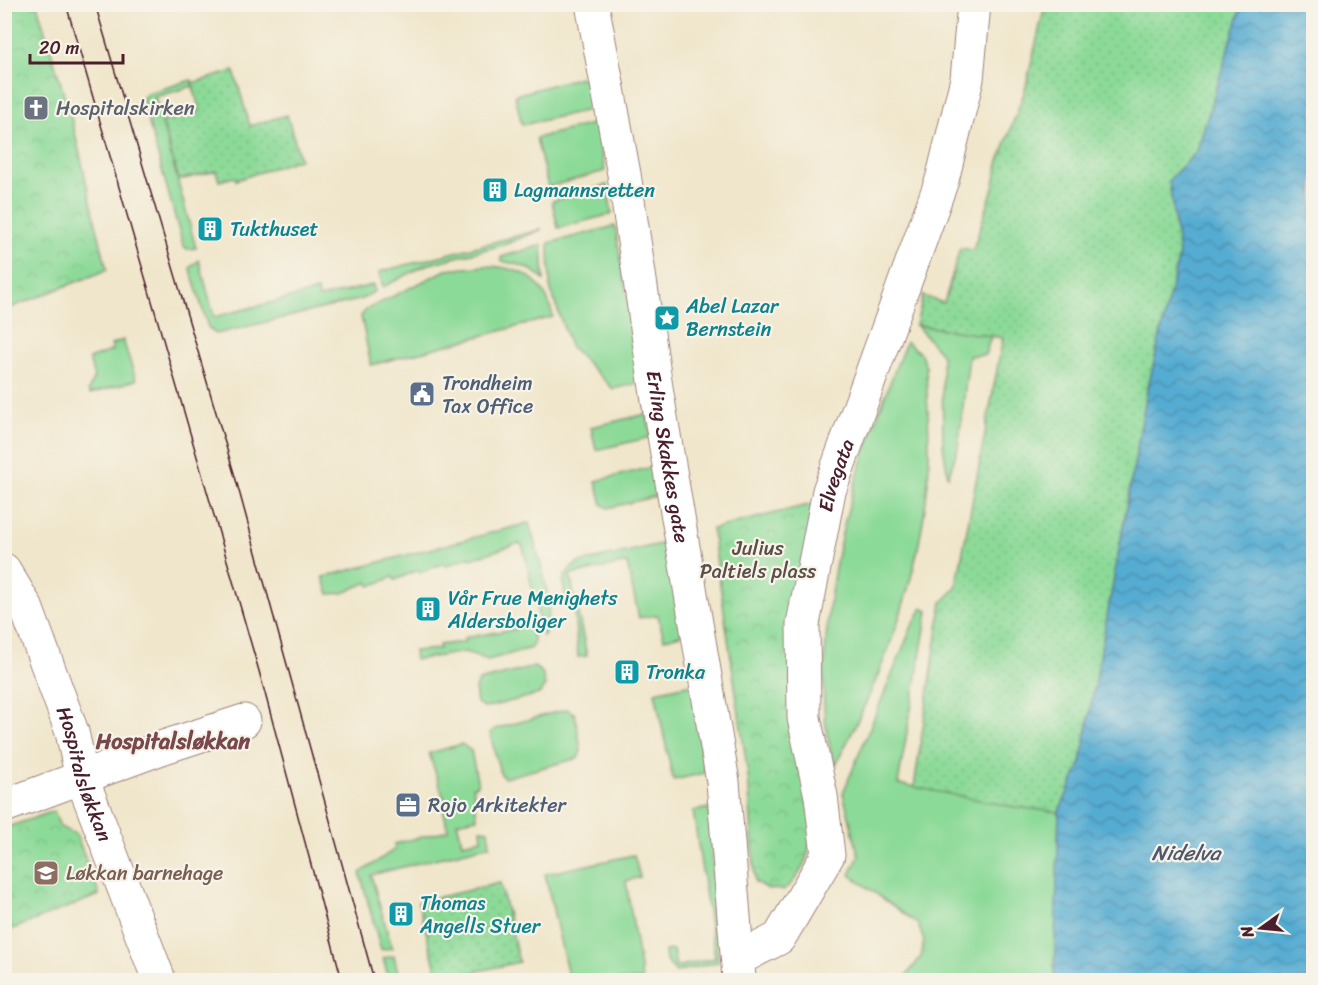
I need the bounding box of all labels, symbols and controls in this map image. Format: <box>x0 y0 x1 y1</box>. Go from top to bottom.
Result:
scale bar <box>30 27 123 65</box>
text: 20 m <box>39 32 79 64</box>
place label: Hospitalskirken <box>56 91 195 126</box>
church icon: Hospitalskirken <box>21 93 51 123</box>
place label: Lagmannsretten <box>514 173 655 208</box>
building icon: Lagmannsretten <box>480 175 510 205</box>
place label: Tukthuset <box>230 212 318 247</box>
building icon: Tukthuset <box>195 214 225 244</box>
place label: Abel Lazar Bernstein <box>685 289 780 347</box>
place icon: Abel Lazar Bernstein <box>652 303 682 333</box>
place label: Trondheim Tax Office <box>442 366 533 424</box>
street label: Erling Skakkes gate <box>636 368 699 546</box>
public building icon: Trondheim Tax Office <box>407 379 437 409</box>
street label: Elvegata <box>808 434 865 515</box>
park label: Julius Paltiels plass <box>700 531 817 589</box>
place label: Vår Frue Menighets Aldersboliger <box>447 581 618 639</box>
building icon: Vår Frue Menighets Aldersboliger <box>413 594 443 624</box>
place label: Tronka <box>646 655 706 690</box>
building icon: Tronka <box>612 657 642 687</box>
street label: Hospitalsløkkan <box>46 701 122 847</box>
district label: Hospitalsløkkan <box>95 722 250 761</box>
place label: Rojo Arkitekter <box>428 788 568 823</box>
office icon: Rojo Arkitekter <box>393 790 423 820</box>
water label: Nidelva <box>1152 834 1223 872</box>
place label: Løkkan barnehage <box>66 856 223 891</box>
school or university icon: Løkkan barnehage <box>31 858 61 888</box>
place label: Thomas Angells Stuer <box>419 886 542 944</box>
north arrow <box>1231 898 1291 958</box>
building icon: Thomas Angells Stuer <box>386 899 416 929</box>
text: N <box>1231 922 1263 942</box>

